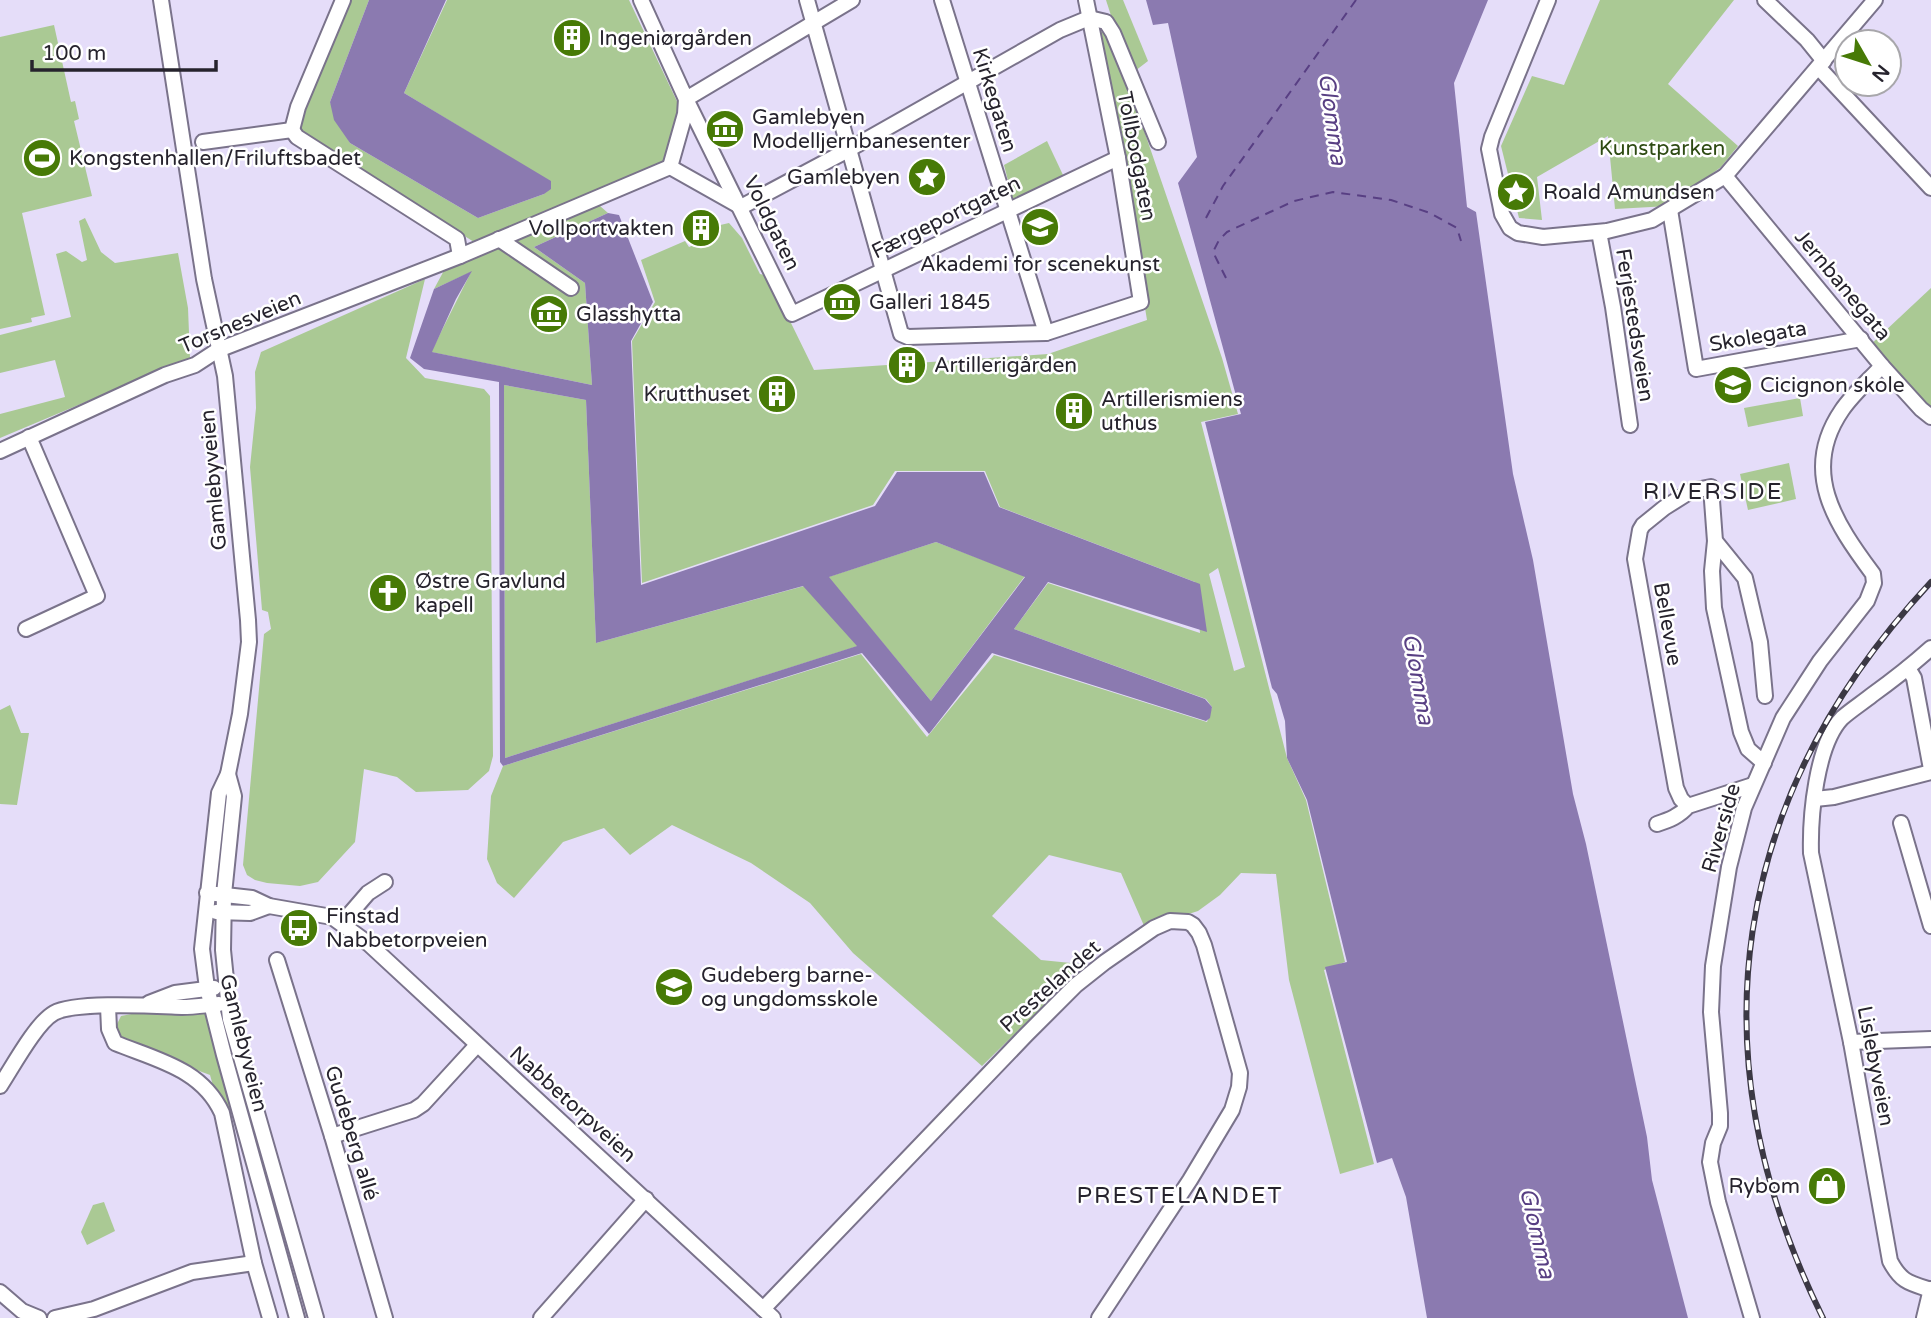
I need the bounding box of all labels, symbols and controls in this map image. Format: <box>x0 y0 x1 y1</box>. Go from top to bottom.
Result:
building icon: Ingeniørgården <box>551 17 593 59</box>
place label: Ingeniørgården <box>599 26 752 51</box>
scale bar <box>32 28 215 72</box>
north arrow <box>1833 28 1903 98</box>
text: 100 m <box>42 41 106 66</box>
street label: Kirkegaten <box>967 45 1022 155</box>
text: N <box>1867 60 1894 86</box>
water label: Glomma <box>1312 71 1352 168</box>
street label: Tollbodgaten <box>1112 89 1161 223</box>
place label: Gamlebyen Modelljernbanesenter <box>752 105 970 154</box>
museum icon: Gamlebyen Modelljernbanesenter <box>704 108 746 150</box>
park label: Kunstparken <box>1599 136 1725 161</box>
sports icon: Kongstenhallen/Friluftsbadet <box>21 137 63 179</box>
place label: Kongstenhallen/Friluftsbadet <box>69 146 361 171</box>
place icon: Gamlebyen <box>906 156 948 198</box>
place label: Gamlebyen <box>787 165 900 190</box>
street label: Færgeportgaten <box>868 171 1025 264</box>
place icon: Roald Amundsen <box>1495 171 1537 213</box>
street label: Voldgaten <box>738 172 805 275</box>
place label: Roald Amundsen <box>1543 180 1715 205</box>
school or university icon: Akademi for scenekunst <box>1019 206 1061 248</box>
building icon: Vollportvakten <box>680 207 722 249</box>
place label: Vollportvakten <box>529 216 674 241</box>
street label: Jernbanegata <box>1789 225 1896 346</box>
street label: Ferjestedsveien <box>1610 247 1659 404</box>
place label: Akademi for scenekunst <box>920 252 1160 277</box>
museum icon: Galleri 1845 <box>821 281 863 323</box>
street label: Torsnesveien <box>176 286 305 359</box>
place label: Galleri 1845 <box>869 290 991 315</box>
museum icon: Glasshytta <box>528 293 570 335</box>
place label: Glasshytta <box>576 302 681 327</box>
street label: Skolegata <box>1707 316 1809 357</box>
building icon: Artillerigården <box>886 344 928 386</box>
place label: Artillerigården <box>934 353 1077 378</box>
school or university icon: Cicignon skole <box>1712 364 1754 406</box>
building icon: Krutthuset <box>756 373 798 415</box>
place label: Cicignon skole <box>1760 373 1905 398</box>
place label: Krutthuset <box>644 382 750 407</box>
place label: Artillerismiens uthus <box>1101 387 1243 436</box>
building icon: Artillerismiens uthus <box>1053 390 1095 432</box>
street label: Gamlebyveien <box>195 409 232 551</box>
district label: RIVERSIDE <box>1643 478 1783 506</box>
place label: Østre Gravlund kapell <box>415 569 566 618</box>
church icon: Østre Gravlund kapell <box>367 572 409 614</box>
street label: Bellevue <box>1648 580 1687 668</box>
water label: Glomma <box>1396 631 1440 728</box>
street label: Riverside <box>1697 781 1746 876</box>
place label: Finstad Nabbetorpveien <box>326 904 488 953</box>
bus stop icon: Finstad Nabbetorpveien <box>278 907 320 949</box>
street label: Prestelandet <box>995 935 1106 1038</box>
place label: Gudeberg barne- og ungdomsskole <box>701 963 878 1012</box>
school or university icon: Gudeberg barne- og ungdomsskole <box>653 966 695 1008</box>
street label: Gamlebyveien <box>214 972 273 1115</box>
street label: Lislebyveien <box>1852 1004 1899 1128</box>
street label: Nabbetorpveien <box>504 1041 641 1168</box>
street label: Gudeberg allé <box>319 1063 384 1204</box>
shop icon: Rybom <box>1806 1165 1848 1207</box>
place label: Rybom <box>1728 1174 1800 1199</box>
district label: PRESTELANDET <box>1077 1182 1283 1210</box>
water label: Glomma <box>1513 1185 1561 1282</box>

